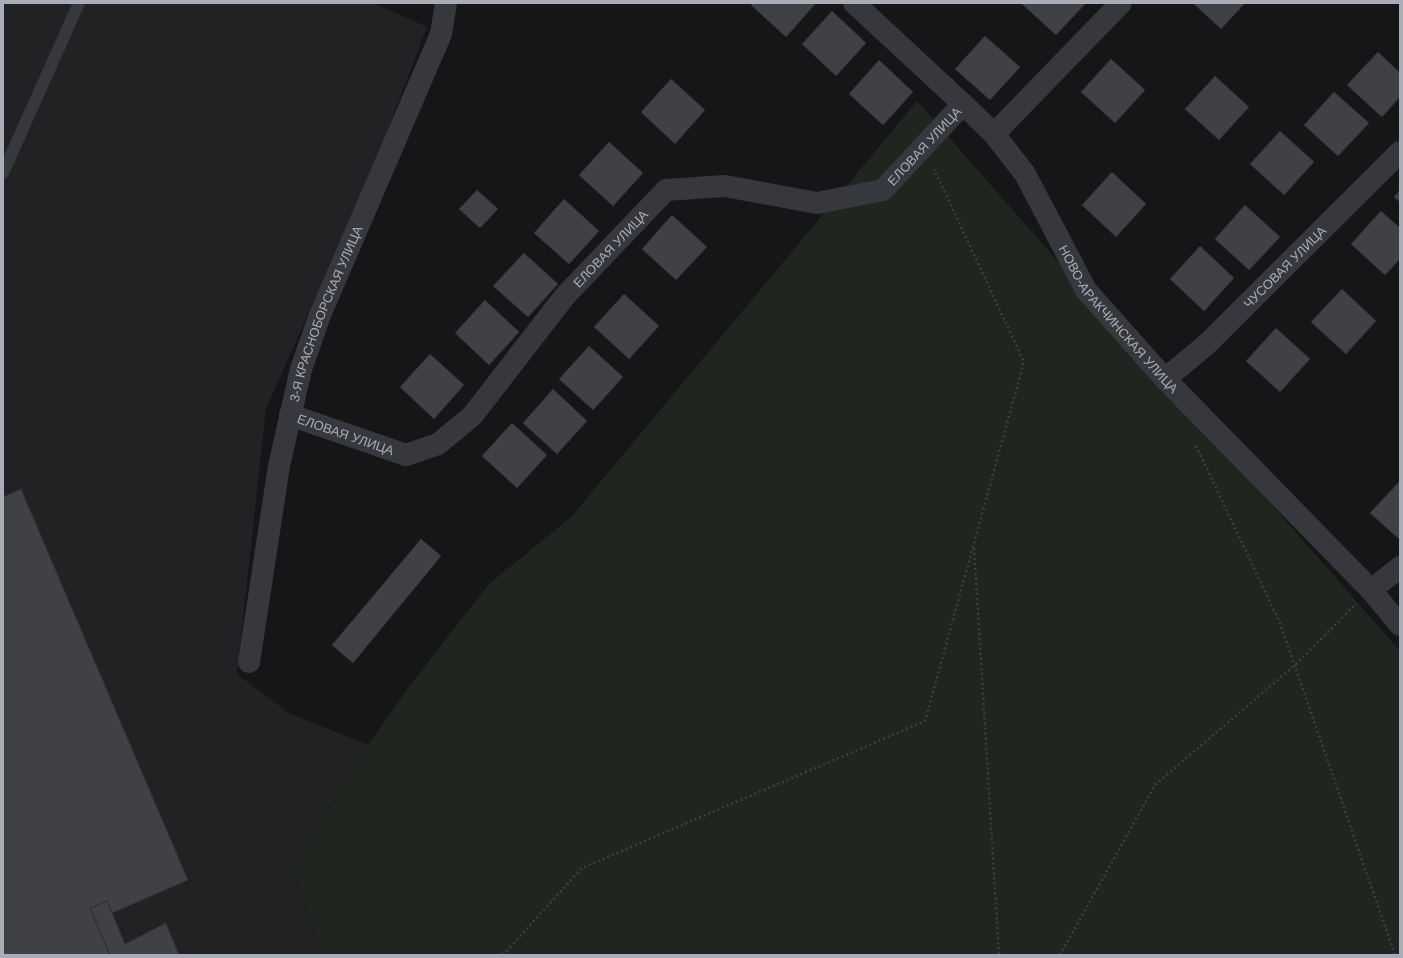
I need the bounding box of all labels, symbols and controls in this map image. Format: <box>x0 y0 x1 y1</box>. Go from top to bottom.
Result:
street label: ЕЛОВАЯ УЛИЦА <box>884 104 965 188</box>
street label: ЕЛОВАЯ УЛИЦА <box>570 207 651 291</box>
street label: 3-Я КРАСНОБОРСКАЯ УЛИЦА <box>287 223 366 403</box>
street label: ЧУСОВАЯ УЛИЦА <box>1241 223 1329 311</box>
street label: НОВО-АРАКЧИНСКАЯ УЛИЦА <box>1056 243 1181 396</box>
street label: ЕЛОВАЯ УЛИЦА <box>295 411 396 458</box>

